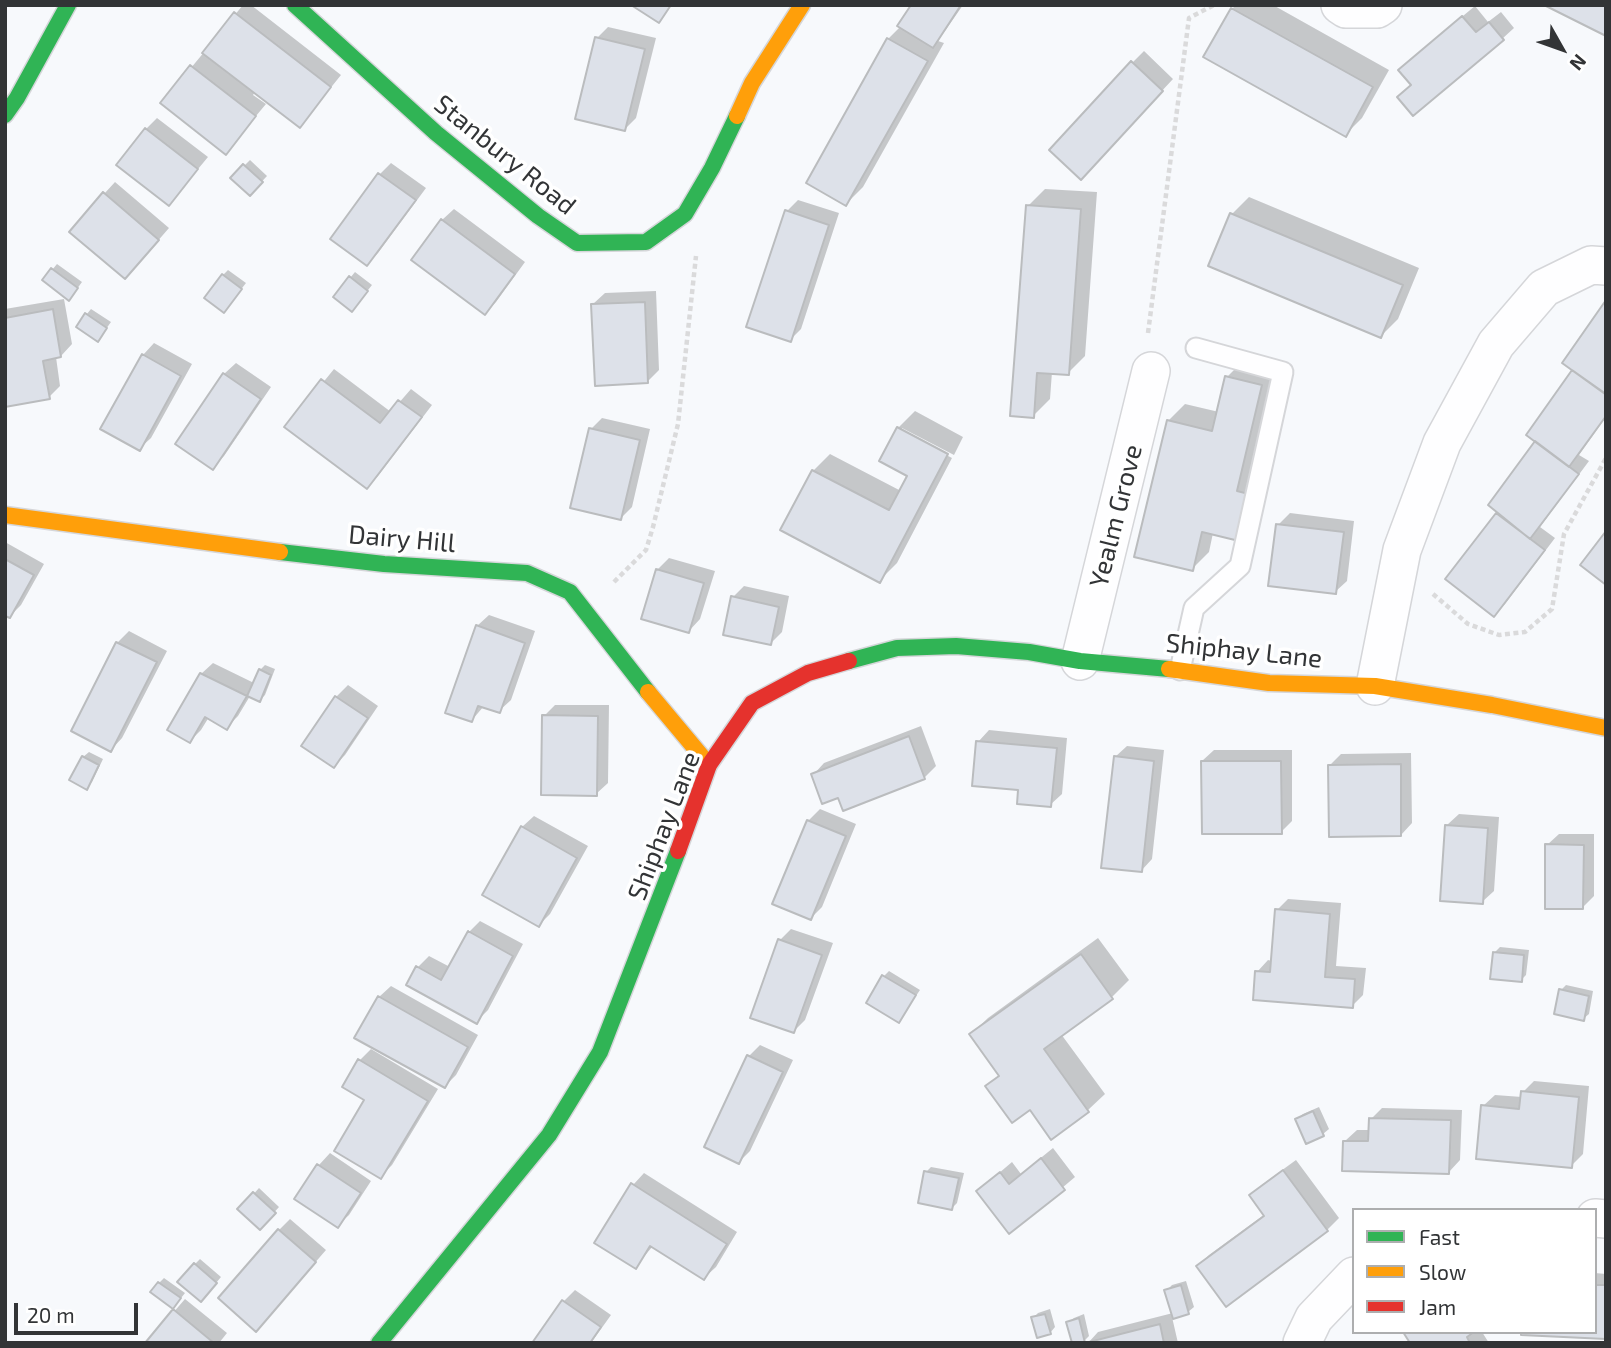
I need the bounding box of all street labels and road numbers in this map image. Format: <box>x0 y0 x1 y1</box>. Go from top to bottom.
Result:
street label: Stanbury Road <box>428 88 582 222</box>
street label: Yealm Grove <box>1083 441 1149 591</box>
street label: Dairy Hill <box>347 519 457 559</box>
street label: Shiphay Lane <box>1164 627 1324 675</box>
street label: Shiphay Lane <box>621 747 707 905</box>

